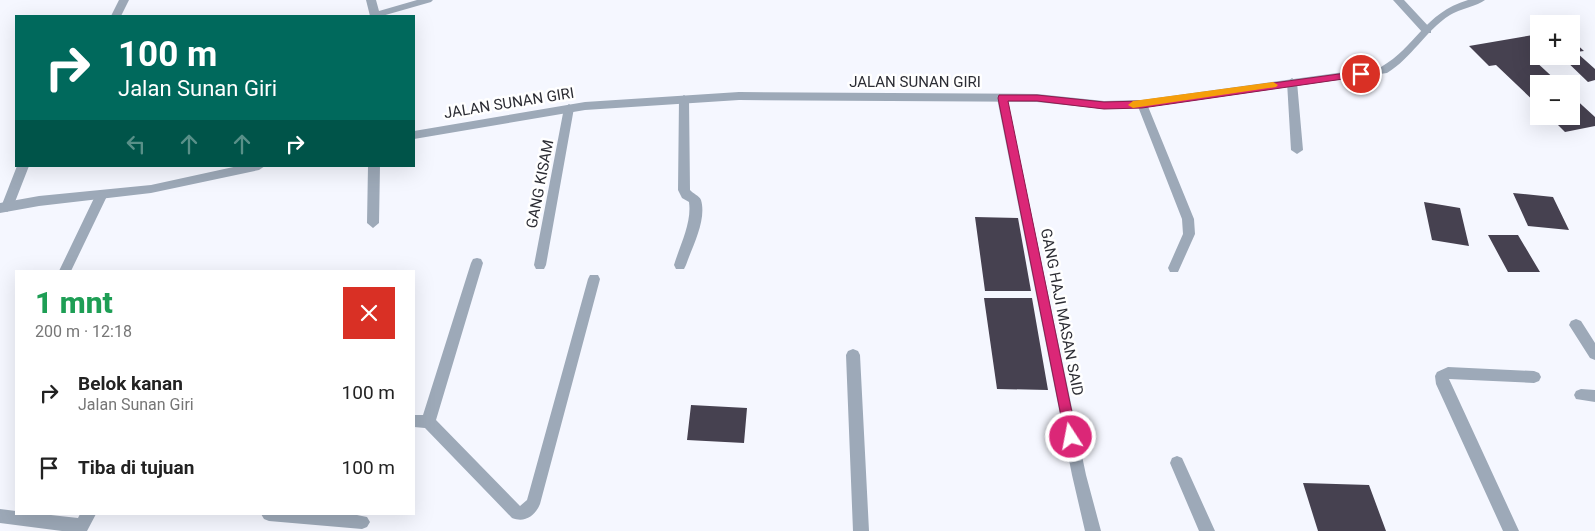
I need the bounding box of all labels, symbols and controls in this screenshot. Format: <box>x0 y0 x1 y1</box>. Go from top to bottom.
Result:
map controls <box>1530 15 1580 125</box>
button: + <box>1530 15 1580 65</box>
text: 100 m <box>118 34 217 75</box>
icon: right <box>35 35 100 100</box>
pin <box>1340 53 1382 95</box>
icon: arrive <box>1347 60 1375 88</box>
street label: JALAN SUNAN GIRI <box>849 73 981 91</box>
button: − <box>1530 75 1580 125</box>
text: Jalan Sunan Giri <box>118 76 277 101</box>
street label: JALAN SUNAN GIRI <box>443 84 575 122</box>
icon: left <box>122 130 150 158</box>
icon: ahead <box>175 130 203 158</box>
icon: ahead <box>228 130 256 158</box>
icon: right <box>281 130 309 158</box>
street label: GANG KISAM <box>523 138 557 230</box>
street label: GANG HAJI MASAN SAID <box>1037 227 1087 397</box>
text: 1 mnt <box>35 285 113 320</box>
button: close <box>343 287 395 339</box>
text: 200 m · 12:18 <box>35 322 132 341</box>
text: Belok kanan <box>78 372 183 395</box>
icon: right <box>35 379 63 407</box>
text: 100 m <box>342 381 395 404</box>
text: Jalan Sunan Giri <box>78 395 194 414</box>
position arrow <box>1044 410 1096 462</box>
icon: arrive <box>35 454 63 482</box>
text: Tiba di tujuan <box>78 456 194 479</box>
text: 100 m <box>342 456 395 479</box>

